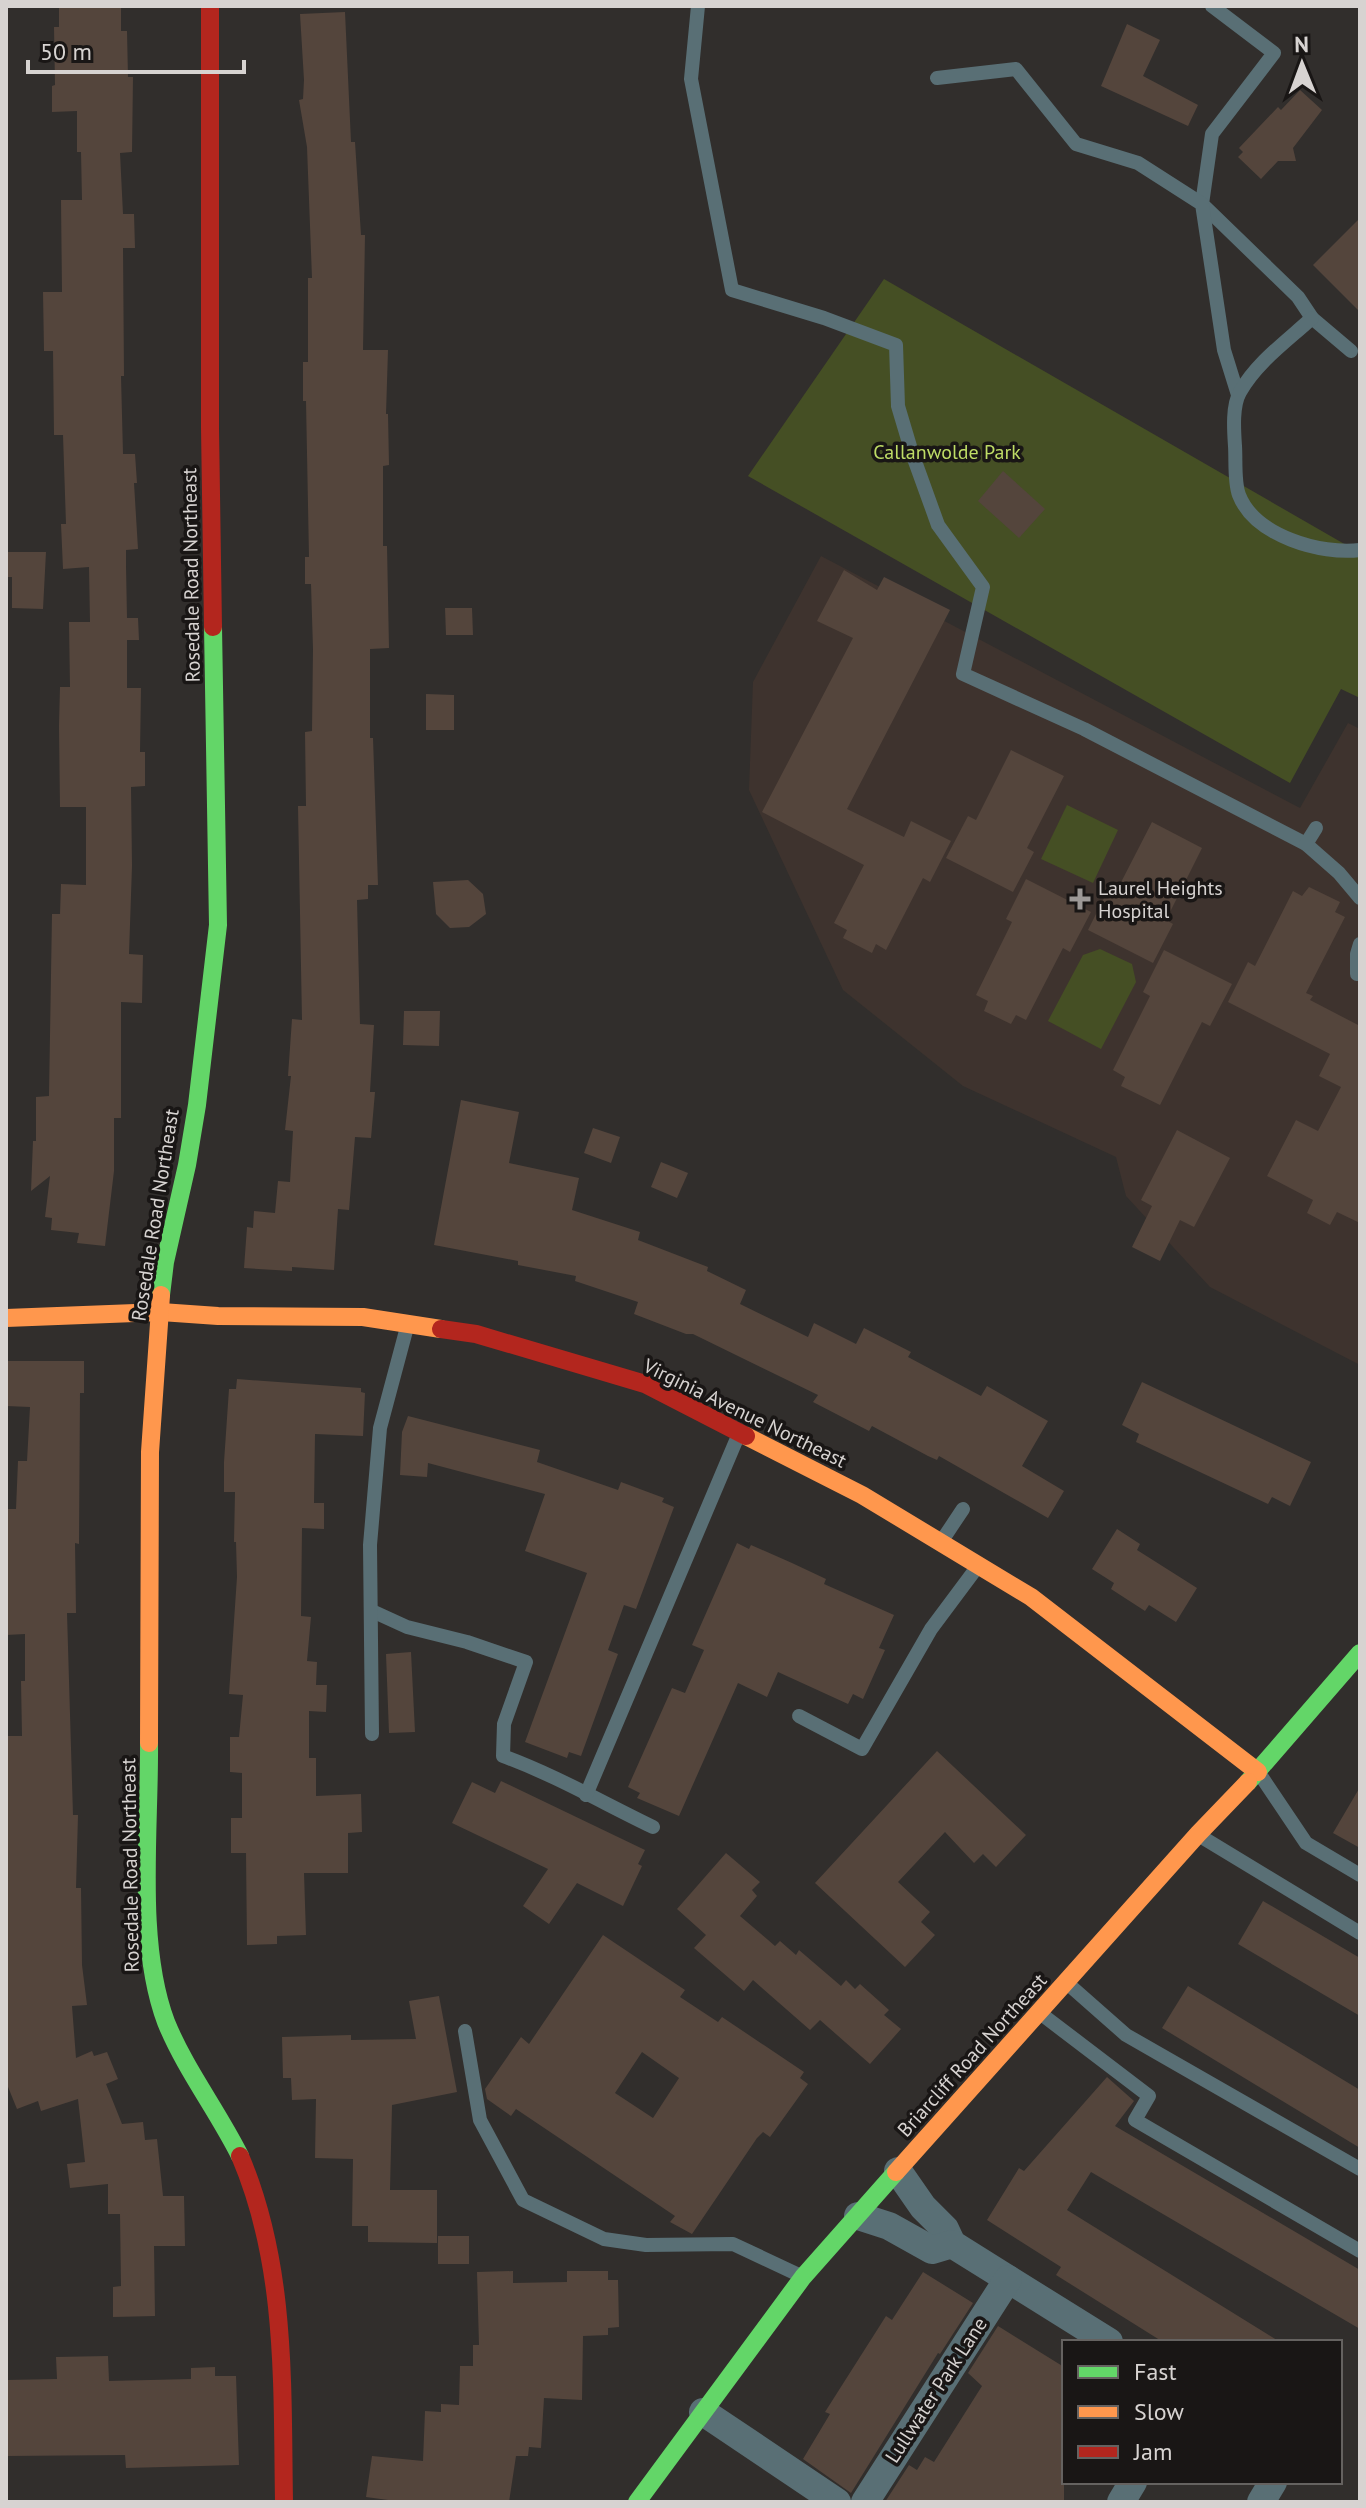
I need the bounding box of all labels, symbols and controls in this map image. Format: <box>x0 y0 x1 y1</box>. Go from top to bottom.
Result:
scale bar <box>28 24 244 74</box>
north arrow <box>1262 24 1342 104</box>
text: N <box>1294 30 1309 58</box>
text: 50 m <box>40 36 92 67</box>
park label: Callanwolde Park <box>873 439 1021 465</box>
street label: Rosedale Road Northeast <box>176 467 206 682</box>
place label: Laurel Heights Hospital <box>1098 875 1223 924</box>
marker: Laurel Heights Hospital <box>1069 888 1091 910</box>
street label: Rosedale Road Northeast <box>125 1107 185 1323</box>
street label: Virginia Avenue Northeast <box>638 1352 851 1474</box>
street label: Rosedale Road Northeast <box>115 1757 145 1972</box>
street label: Briarcliff Road Northeast <box>892 1968 1052 2142</box>
street label: Lullwater Park Lane <box>879 2312 993 2468</box>
legend <box>1062 2340 1342 2484</box>
text: Fast <box>1134 2356 1177 2387</box>
text: Slow <box>1134 2396 1184 2427</box>
text: Jam <box>1133 2436 1172 2467</box>

